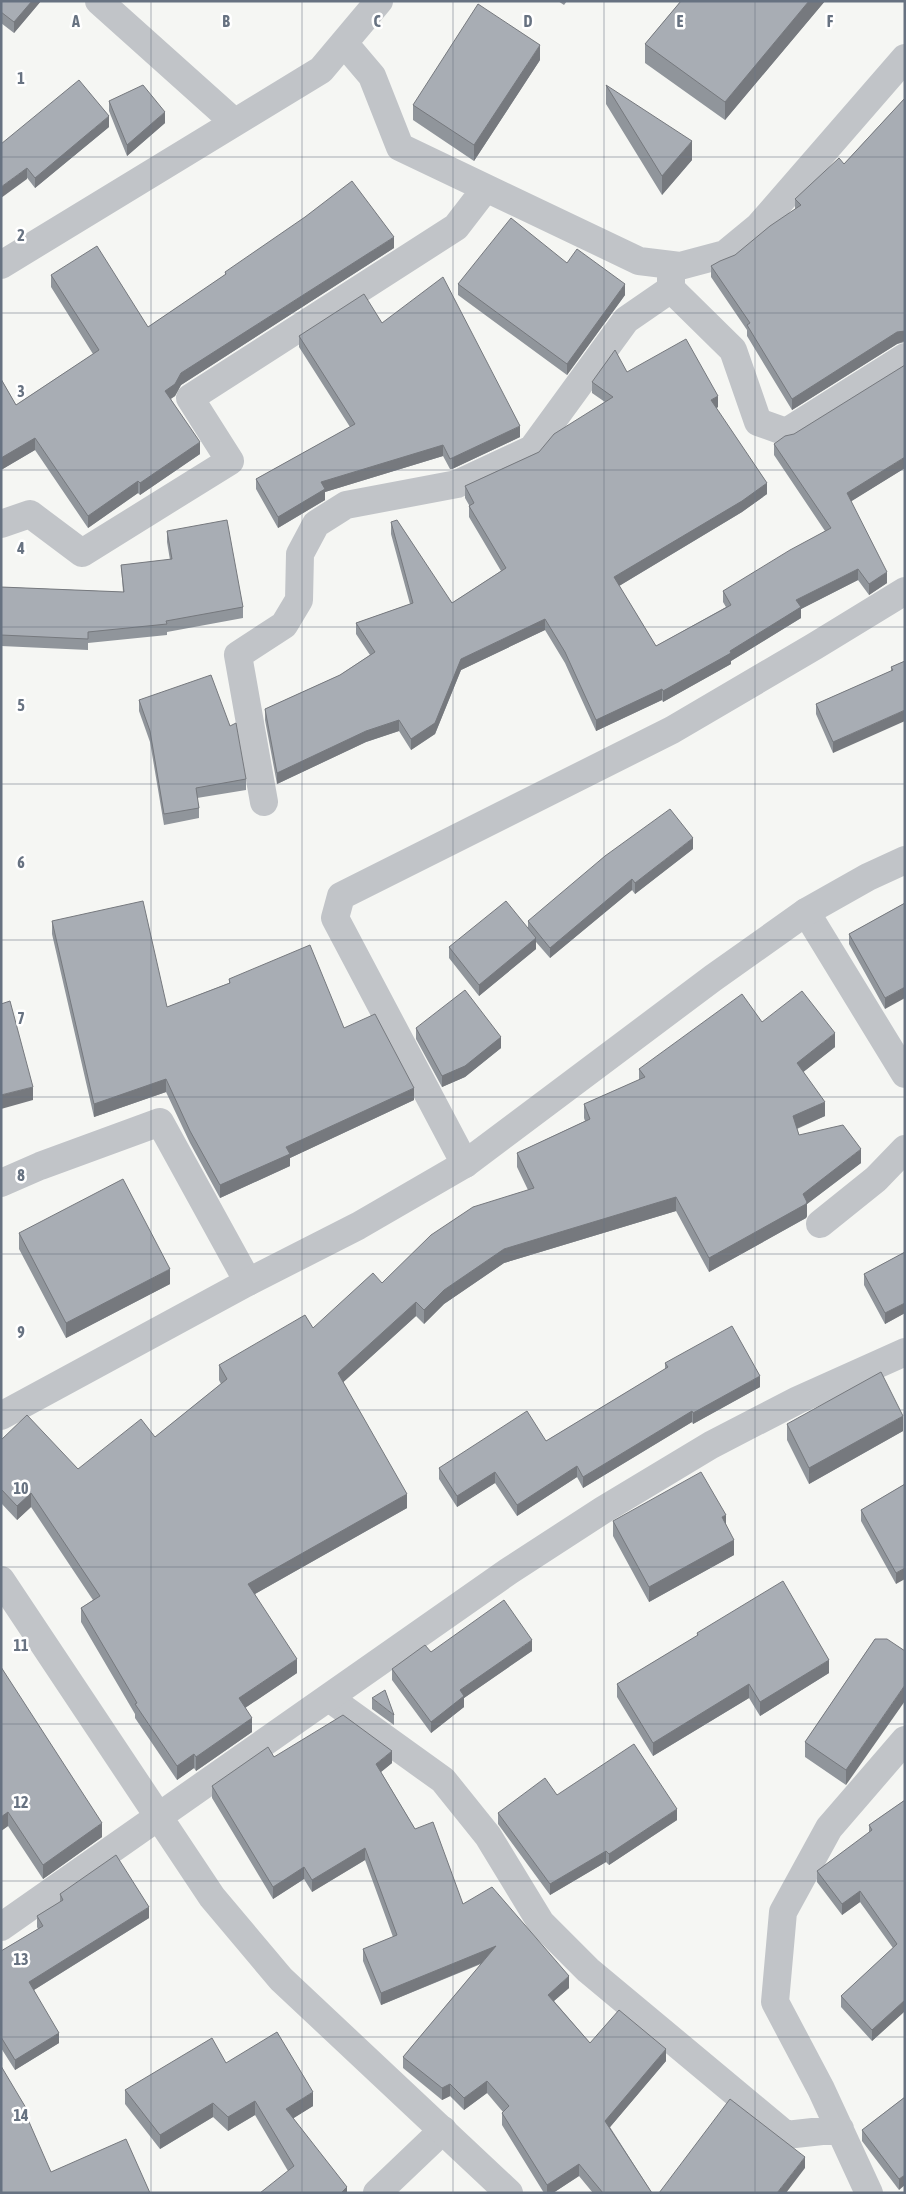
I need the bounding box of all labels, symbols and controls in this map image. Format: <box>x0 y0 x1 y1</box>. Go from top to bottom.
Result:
text: A <box>71 12 80 30</box>
text: B <box>222 12 230 30</box>
text: C <box>373 12 381 30</box>
text: D <box>524 12 533 30</box>
text: E <box>677 12 684 30</box>
text: F <box>827 12 834 30</box>
text: 1 <box>17 69 25 87</box>
text: 2 <box>17 226 25 244</box>
text: 3 <box>17 382 25 400</box>
text: 4 <box>16 539 25 557</box>
text: 5 <box>17 696 25 714</box>
text: 6 <box>17 853 25 871</box>
text: 7 <box>17 1009 25 1027</box>
text: 8 <box>17 1166 25 1184</box>
text: 9 <box>17 1323 25 1341</box>
text: 10 <box>13 1479 29 1497</box>
text: 11 <box>13 1636 29 1654</box>
text: 12 <box>13 1793 29 1811</box>
text: 13 <box>13 1950 29 1968</box>
text: 14 <box>13 2106 29 2124</box>

